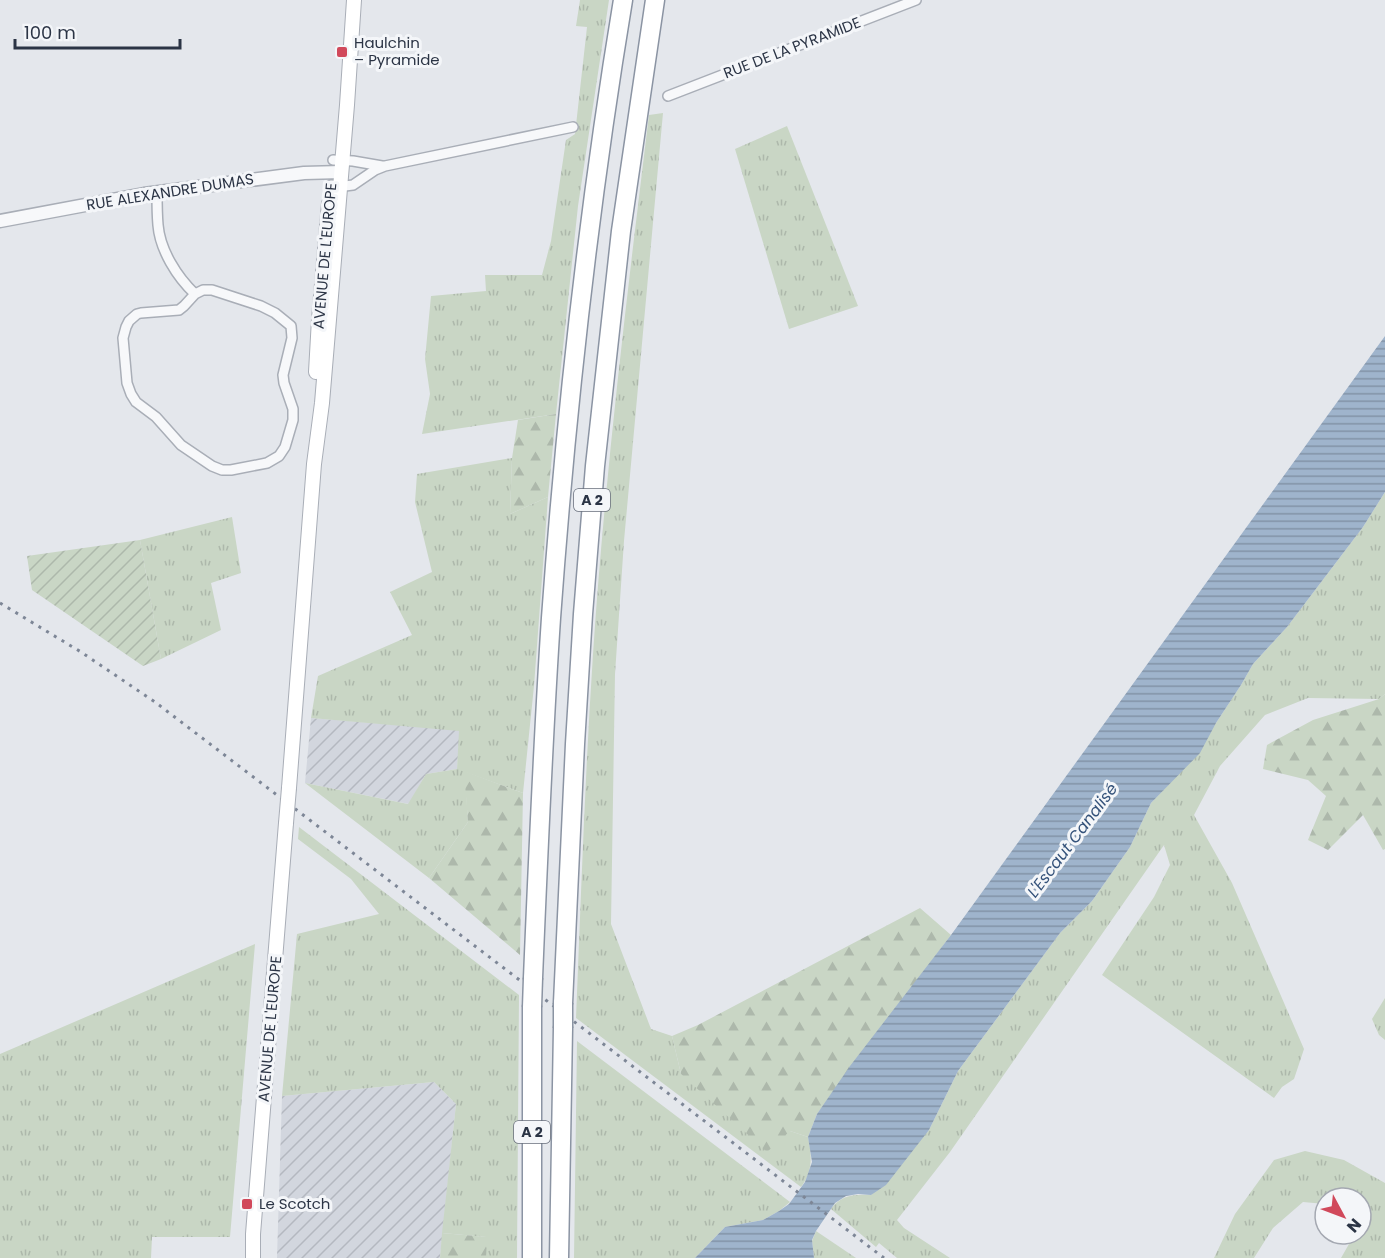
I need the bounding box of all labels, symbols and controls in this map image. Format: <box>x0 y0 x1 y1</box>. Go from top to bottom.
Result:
scale bar <box>15 12 180 50</box>
street label: RUE DE LA PYRAMIDE <box>720 12 863 83</box>
text: 100 m <box>24 20 76 45</box>
place label: Haulchin – Pyramide <box>354 32 440 70</box>
marker: Haulchin – Pyramide <box>335 45 349 59</box>
street label: RUE ALEXANDRE DUMAS <box>85 168 255 215</box>
street label: AVENUE DE L'EUROPE <box>308 182 341 330</box>
road number: A 2 <box>574 489 610 511</box>
water label: L'Escaut Canalisé <box>1022 778 1123 902</box>
street label: AVENUE DE L'EUROPE <box>253 955 286 1103</box>
road number: A 2 <box>514 1121 550 1143</box>
north arrow <box>1313 1186 1373 1246</box>
place label: Le Scotch <box>259 1193 330 1214</box>
marker: Le Scotch <box>240 1197 254 1211</box>
text: N <box>1341 1213 1367 1238</box>

